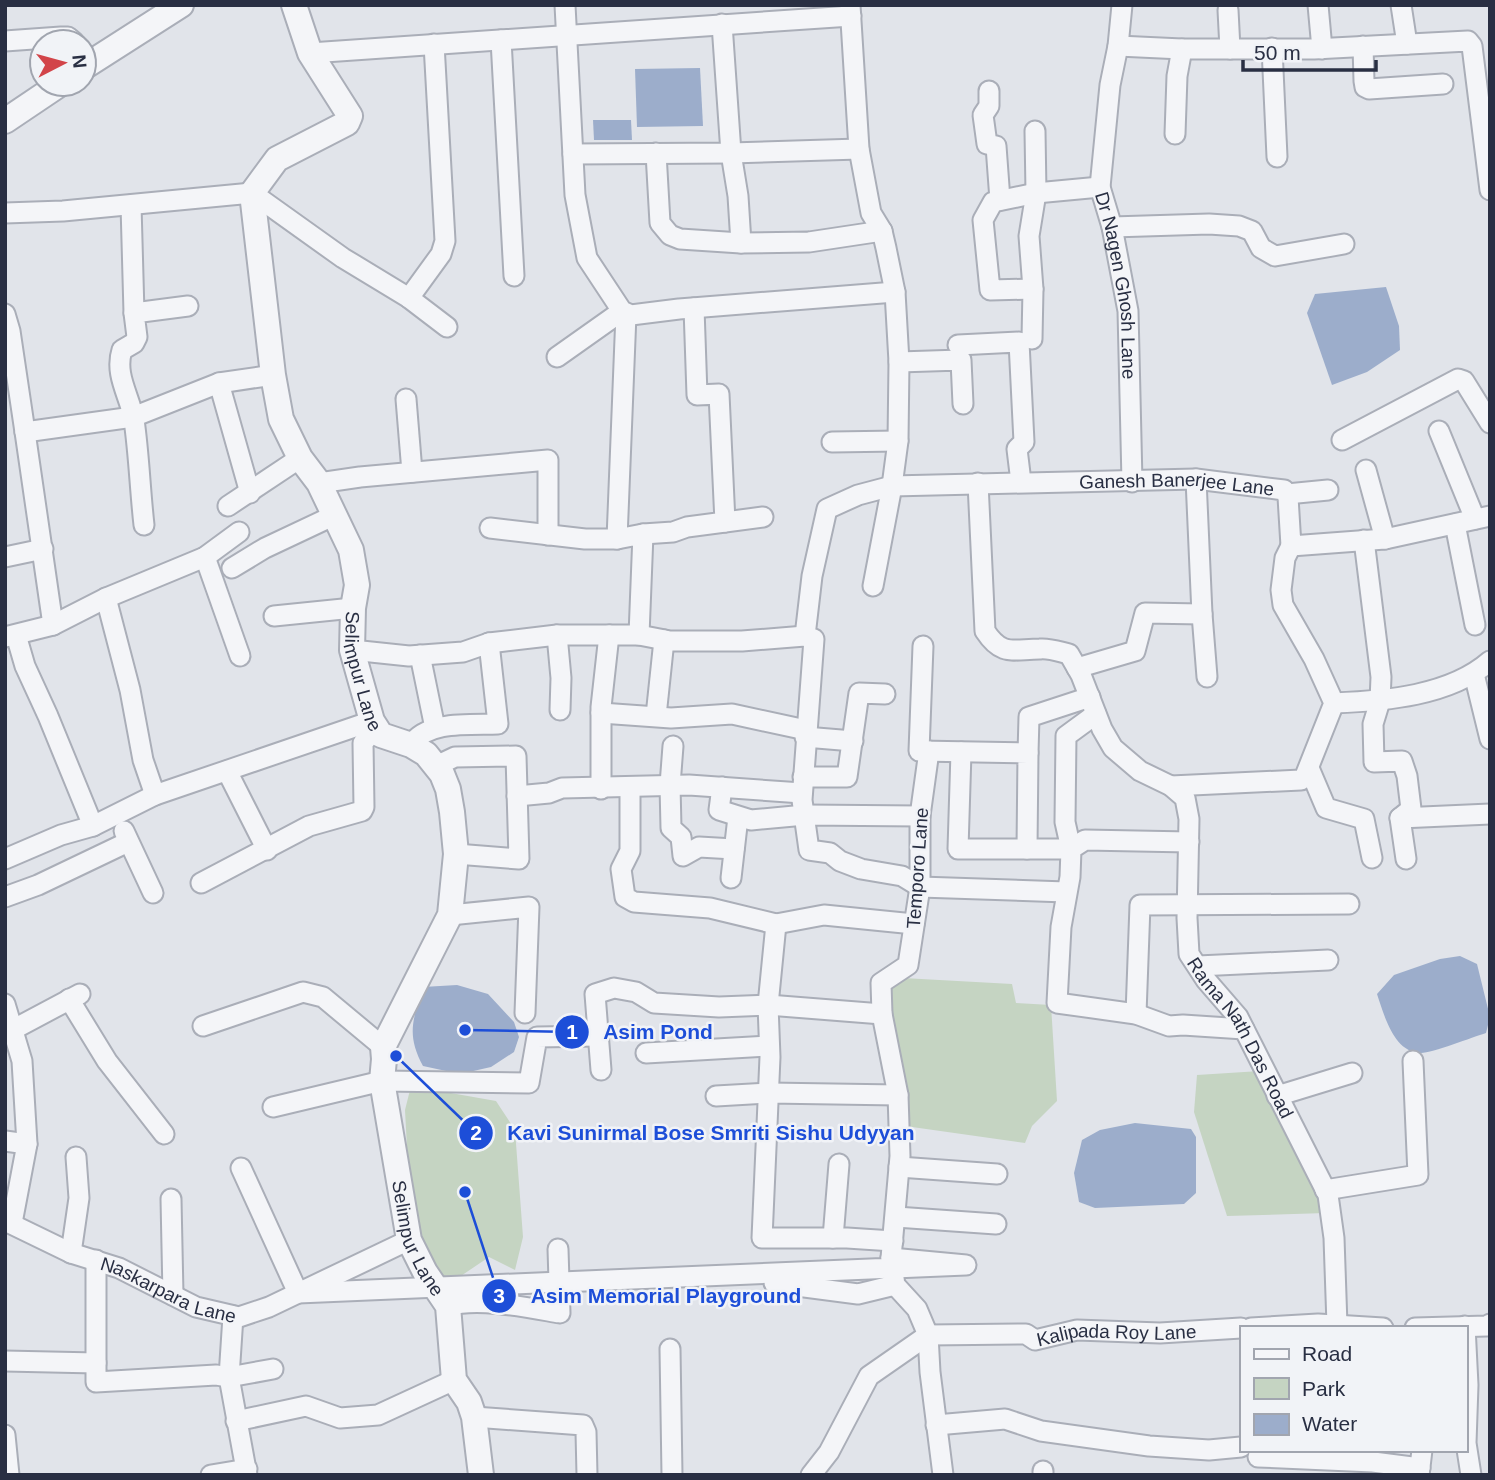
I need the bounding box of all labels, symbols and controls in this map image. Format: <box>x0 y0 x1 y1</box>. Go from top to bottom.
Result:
north arrow <box>28 28 98 98</box>
scale bar <box>1243 28 1376 72</box>
text: 50 m <box>1254 41 1301 64</box>
text: N <box>68 53 91 69</box>
street label: Dr Nagen Ghosh Lane <box>1091 189 1140 380</box>
street label: Ganesh Banerjee Lane <box>1079 469 1275 500</box>
street label: Selimpur Lane <box>339 611 386 735</box>
street label: Temporo Lane <box>903 807 932 929</box>
street label: Rama Nath Das Road <box>1183 953 1297 1122</box>
callout: Asim Pond <box>554 1011 727 1053</box>
text: 1 <box>566 1020 578 1043</box>
text: Asim Pond <box>603 1020 713 1043</box>
callout: Kavi Sunirmal Bose Smriti Sishu Udyyan <box>459 1112 929 1154</box>
text: 2 <box>470 1121 482 1144</box>
text: Kavi Sunirmal Bose Smriti Sishu Udyyan <box>507 1121 915 1144</box>
street label: Selimpur Lane <box>388 1179 448 1300</box>
street label: Naskarpara Lane <box>98 1253 238 1327</box>
callout: Asim Memorial Playground <box>482 1275 816 1317</box>
text: 3 <box>493 1284 505 1307</box>
text: Asim Memorial Playground <box>531 1284 801 1307</box>
street label: Kalipada Roy Lane <box>1035 1320 1197 1350</box>
legend <box>1240 1326 1467 1452</box>
text: Road <box>1302 1342 1352 1365</box>
text: Park <box>1302 1377 1346 1400</box>
text: Water <box>1302 1412 1357 1435</box>

